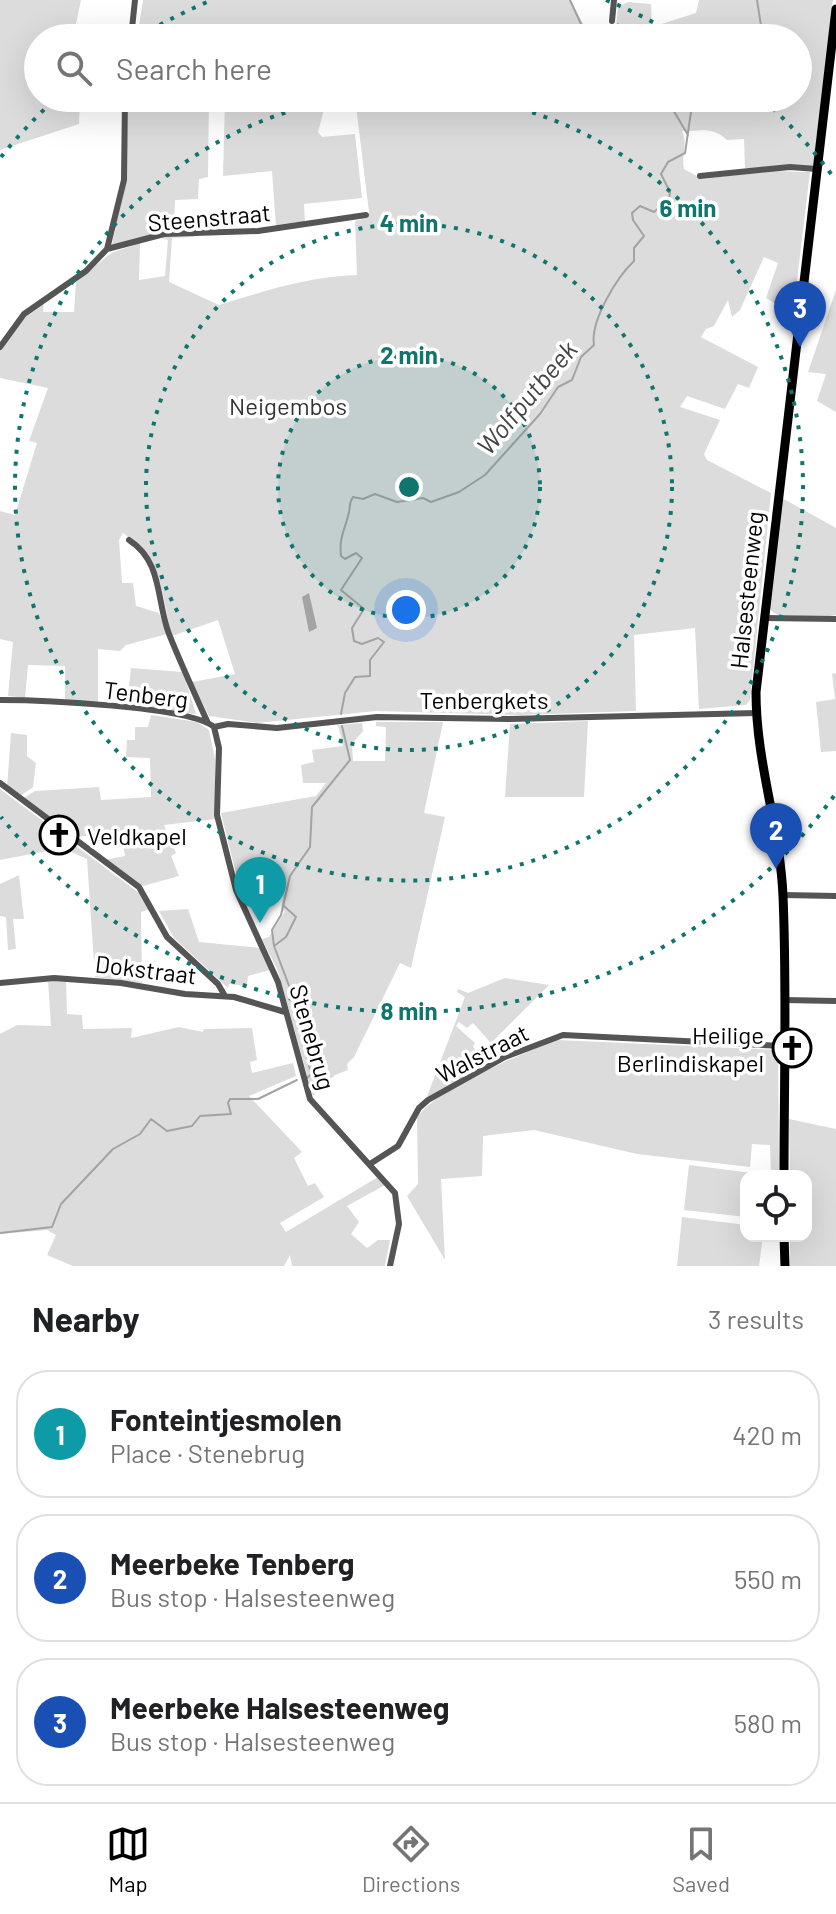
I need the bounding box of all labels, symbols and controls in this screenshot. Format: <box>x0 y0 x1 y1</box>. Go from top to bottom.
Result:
search box <box>24 24 812 112</box>
icon: search <box>52 46 96 90</box>
text: Search here <box>116 50 272 86</box>
text: 6 min <box>660 193 716 222</box>
street label: Steenstraat <box>146 197 272 237</box>
text: 4 min <box>380 208 438 237</box>
pin: 3 <box>774 281 826 347</box>
water label: Wolfputbeek <box>469 333 583 460</box>
text: 2 min <box>380 340 438 369</box>
park label: Neigembos <box>229 391 347 420</box>
centre of rings <box>395 473 423 501</box>
street label: Halsesteenweg <box>723 510 769 670</box>
your location <box>386 590 426 630</box>
street label: Tenberg <box>102 674 190 714</box>
street label: Tenbergkets <box>419 685 549 714</box>
pin: 2 <box>750 803 802 869</box>
church icon: Veldkapel <box>38 814 80 856</box>
place label: Veldkapel <box>87 821 187 850</box>
pin: 1 <box>234 857 286 923</box>
street label: Dokstraat <box>94 948 198 990</box>
street label: Stenebrug <box>284 981 342 1093</box>
text: 8 min <box>380 996 438 1025</box>
street label: Walstraat <box>431 1017 533 1089</box>
place label: Heilige Berlindiskapel <box>617 1020 764 1077</box>
church icon: Heilige Berlindiskapel <box>771 1027 813 1069</box>
map controls <box>740 1170 812 1242</box>
button: locate <box>740 1170 812 1242</box>
text: Nearby <box>32 1298 140 1339</box>
text: 3 results <box>708 1303 804 1334</box>
text: Fonteintjesmolen <box>110 1401 342 1437</box>
text: 1 <box>55 1419 65 1450</box>
text: 420 m <box>732 1419 802 1450</box>
text: Place · Stenebrug <box>110 1437 305 1468</box>
text: Meerbeke Tenberg <box>110 1545 355 1581</box>
text: 2 <box>53 1563 67 1594</box>
text: 550 m <box>734 1563 802 1594</box>
text: Bus stop · Halsesteenweg <box>110 1581 395 1612</box>
text: Meerbeke Halsesteenweg <box>110 1689 449 1725</box>
text: 3 <box>53 1707 67 1738</box>
text: 580 m <box>734 1707 802 1738</box>
text: Bus stop · Halsesteenweg <box>110 1725 395 1756</box>
tab: Map <box>106 1822 150 1896</box>
tab: Directions <box>362 1822 460 1896</box>
tab: Saved <box>672 1822 730 1896</box>

